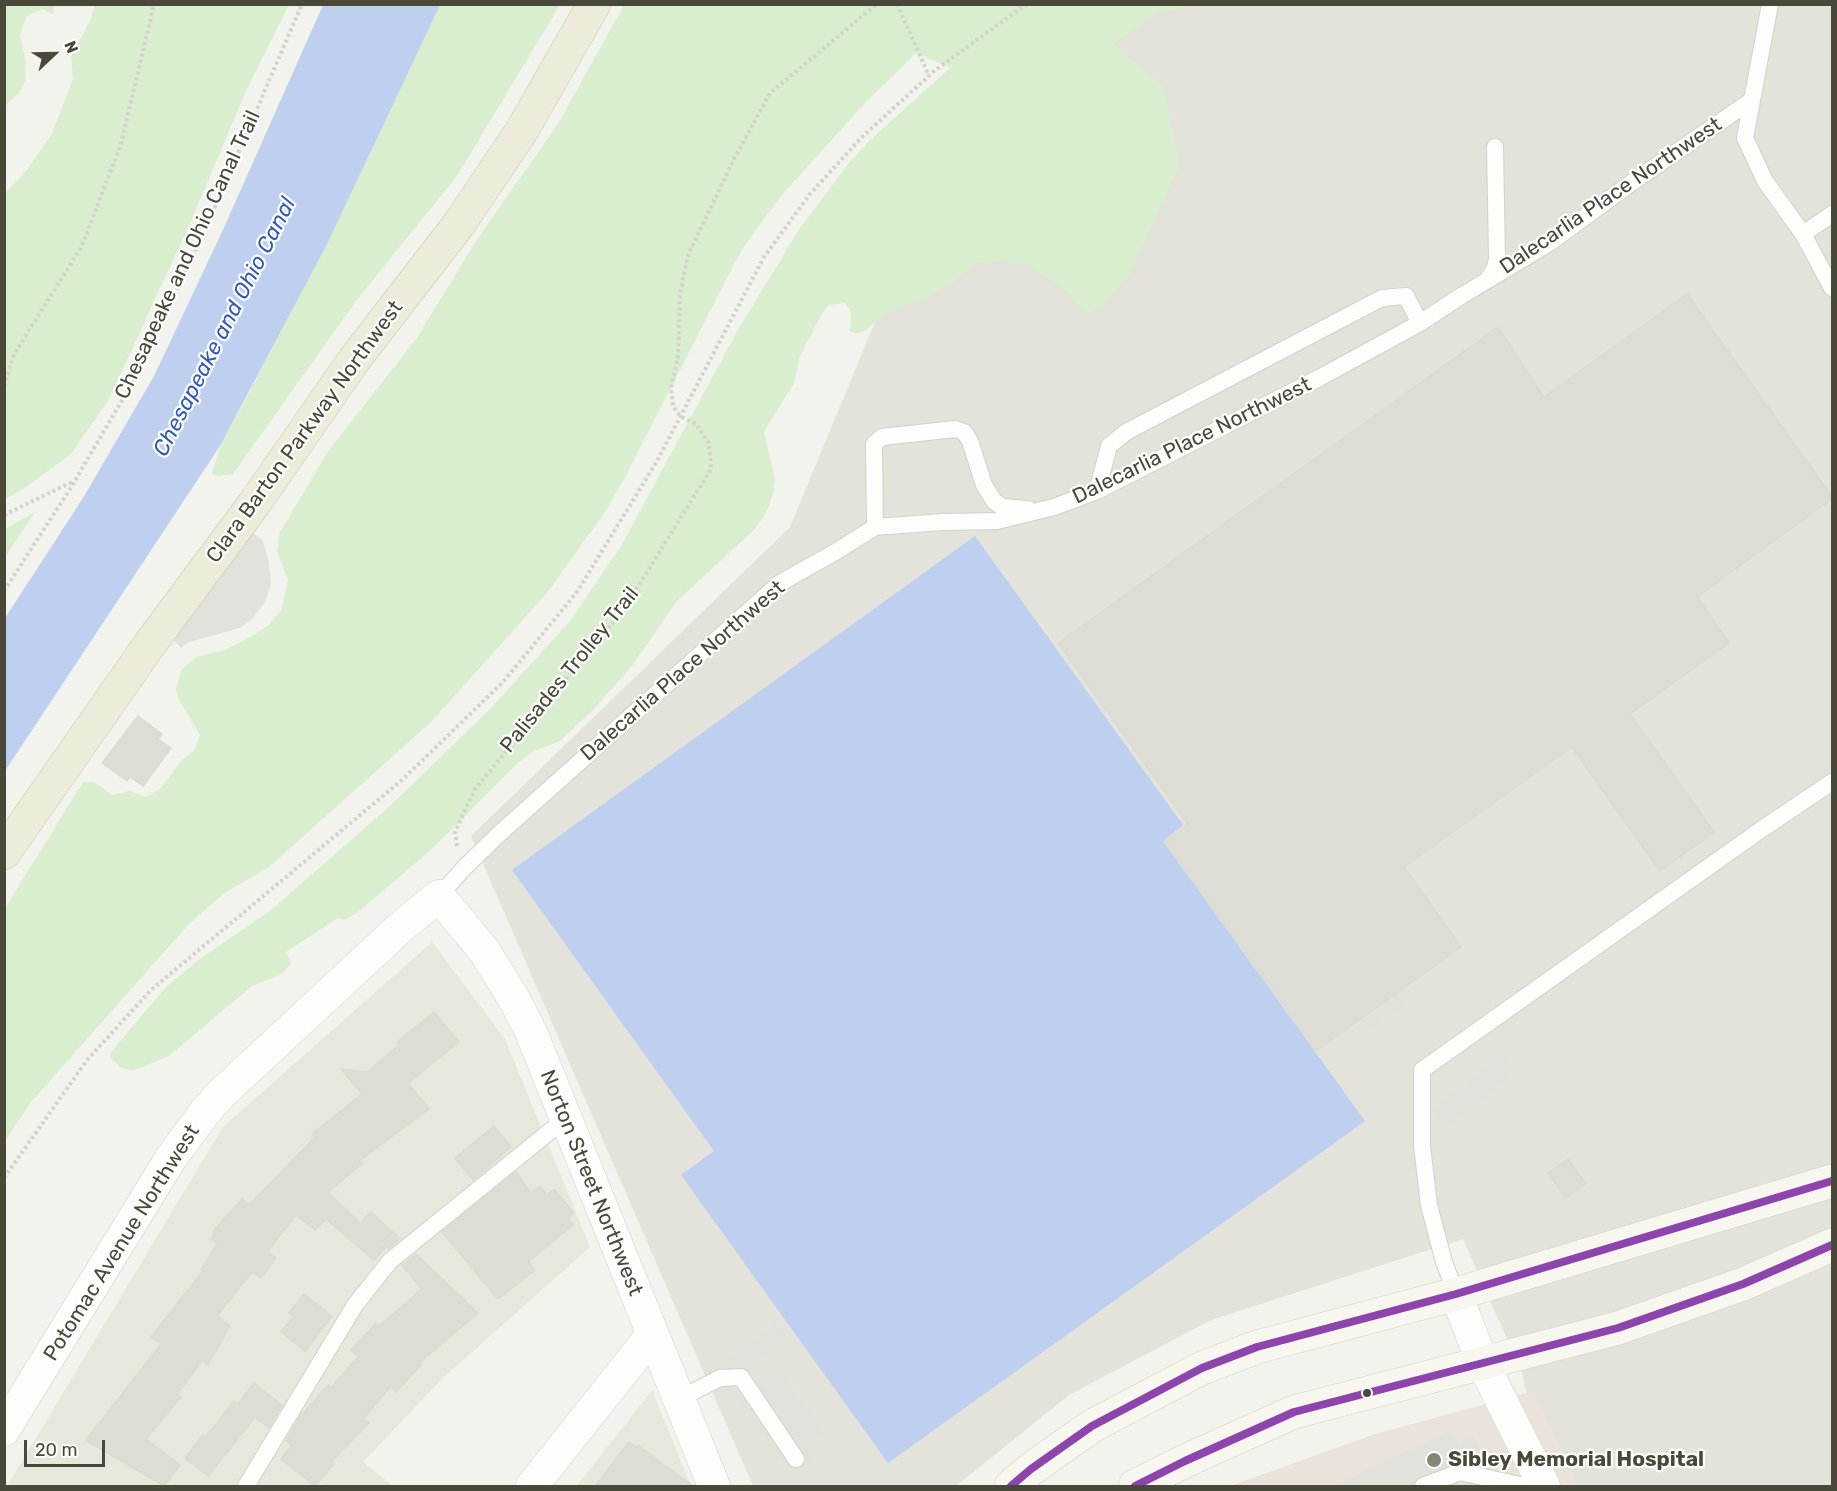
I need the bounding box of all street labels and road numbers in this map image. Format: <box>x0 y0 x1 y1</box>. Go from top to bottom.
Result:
street label: Chesapeake and Ohio Canal Trail <box>110 107 266 403</box>
street label: Dalecarlia Place Northwest <box>1495 112 1727 280</box>
street label: Clara Barton Parkway Northwest <box>201 296 409 568</box>
street label: Dalecarlia Place Northwest <box>1069 372 1315 510</box>
street label: Dalecarlia Place Northwest <box>576 575 790 767</box>
street label: Palisades Trolley Trail <box>495 582 645 758</box>
street label: Norton Street Northwest <box>534 1066 648 1300</box>
street label: Potomac Avenue Northwest <box>39 1120 205 1366</box>

